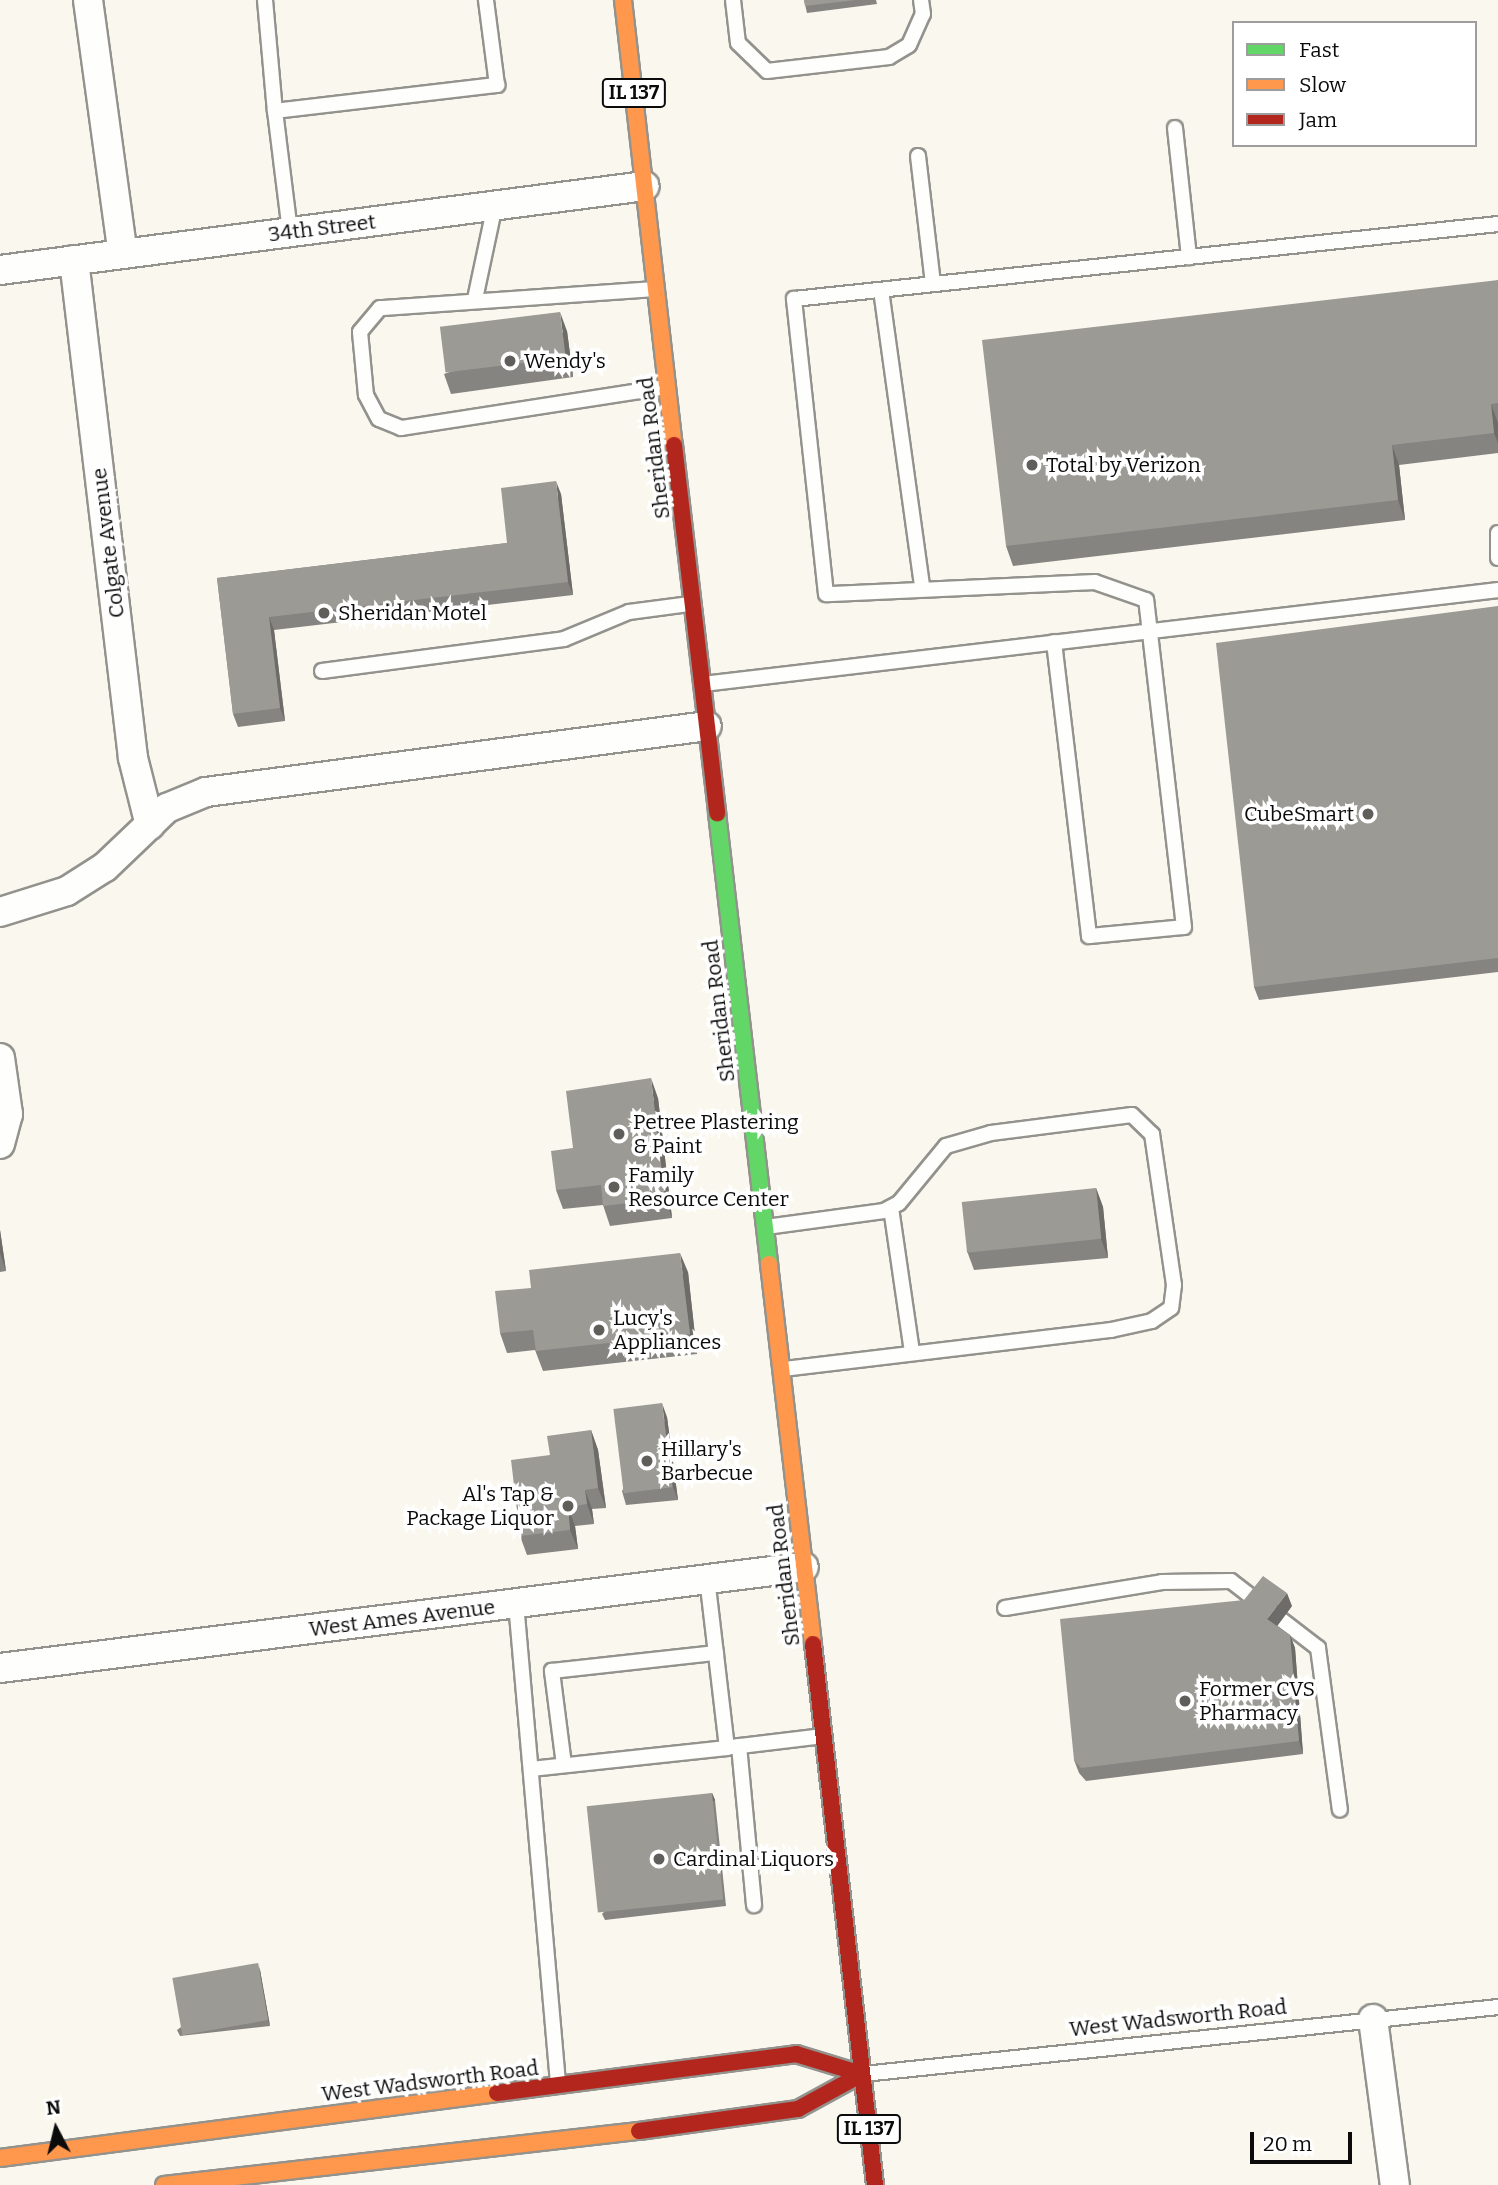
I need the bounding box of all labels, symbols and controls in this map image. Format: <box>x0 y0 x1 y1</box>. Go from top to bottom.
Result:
legend <box>1232 21 1477 147</box>
text: Fast <box>1299 37 1339 63</box>
text: Slow <box>1299 72 1346 98</box>
road number: IL 137 <box>601 78 667 108</box>
text: Jam <box>1299 107 1337 133</box>
street label: 34th Street <box>267 209 377 247</box>
place label: Wendy's <box>524 348 606 374</box>
marker: Wendy's <box>502 353 518 369</box>
street label: Sheridan Road <box>633 376 675 520</box>
place label: Total by Verizon <box>1046 452 1201 478</box>
marker: Total by Verizon <box>1024 457 1040 473</box>
street label: Colgate Avenue <box>86 467 130 619</box>
place label: Sheridan Motel <box>338 600 487 626</box>
marker: Sheridan Motel <box>316 605 332 621</box>
place label: CubeSmart <box>1244 801 1354 827</box>
marker: CubeSmart <box>1360 806 1376 822</box>
street label: Sheridan Road <box>698 939 740 1083</box>
place label: Petree Plastering & Paint <box>633 1109 799 1159</box>
marker: Petree Plastering & Paint <box>611 1126 627 1142</box>
place label: Family Resource Center <box>628 1162 789 1212</box>
marker: Family Resource Center <box>606 1179 622 1195</box>
place label: Lucy's Appliances <box>613 1305 721 1355</box>
marker: Lucy's Appliances <box>591 1322 607 1338</box>
place label: Hillary's Barbecue <box>661 1436 753 1486</box>
marker: Hillary's Barbecue <box>639 1453 655 1469</box>
place label: Al's Tap & Package Liquor <box>406 1481 554 1531</box>
marker: Al's Tap & Package Liquor <box>560 1498 576 1514</box>
street label: Sheridan Road <box>763 1503 805 1647</box>
street label: West Ames Avenue <box>307 1594 497 1642</box>
place label: Former CVS Pharmacy <box>1199 1676 1315 1726</box>
marker: Former CVS Pharmacy <box>1177 1693 1193 1709</box>
place label: Cardinal Liquors <box>673 1846 834 1872</box>
marker: Cardinal Liquors <box>651 1851 667 1867</box>
street label: West Wadsworth Road <box>1068 1994 1288 2042</box>
street label: West Wadsworth Road <box>320 2055 540 2107</box>
north arrow <box>21 2094 91 2164</box>
text: N <box>45 2095 62 2120</box>
road number: IL 137 <box>836 2114 902 2144</box>
scale bar <box>1253 2118 1354 2162</box>
text: 20 m <box>1263 2131 1312 2157</box>

